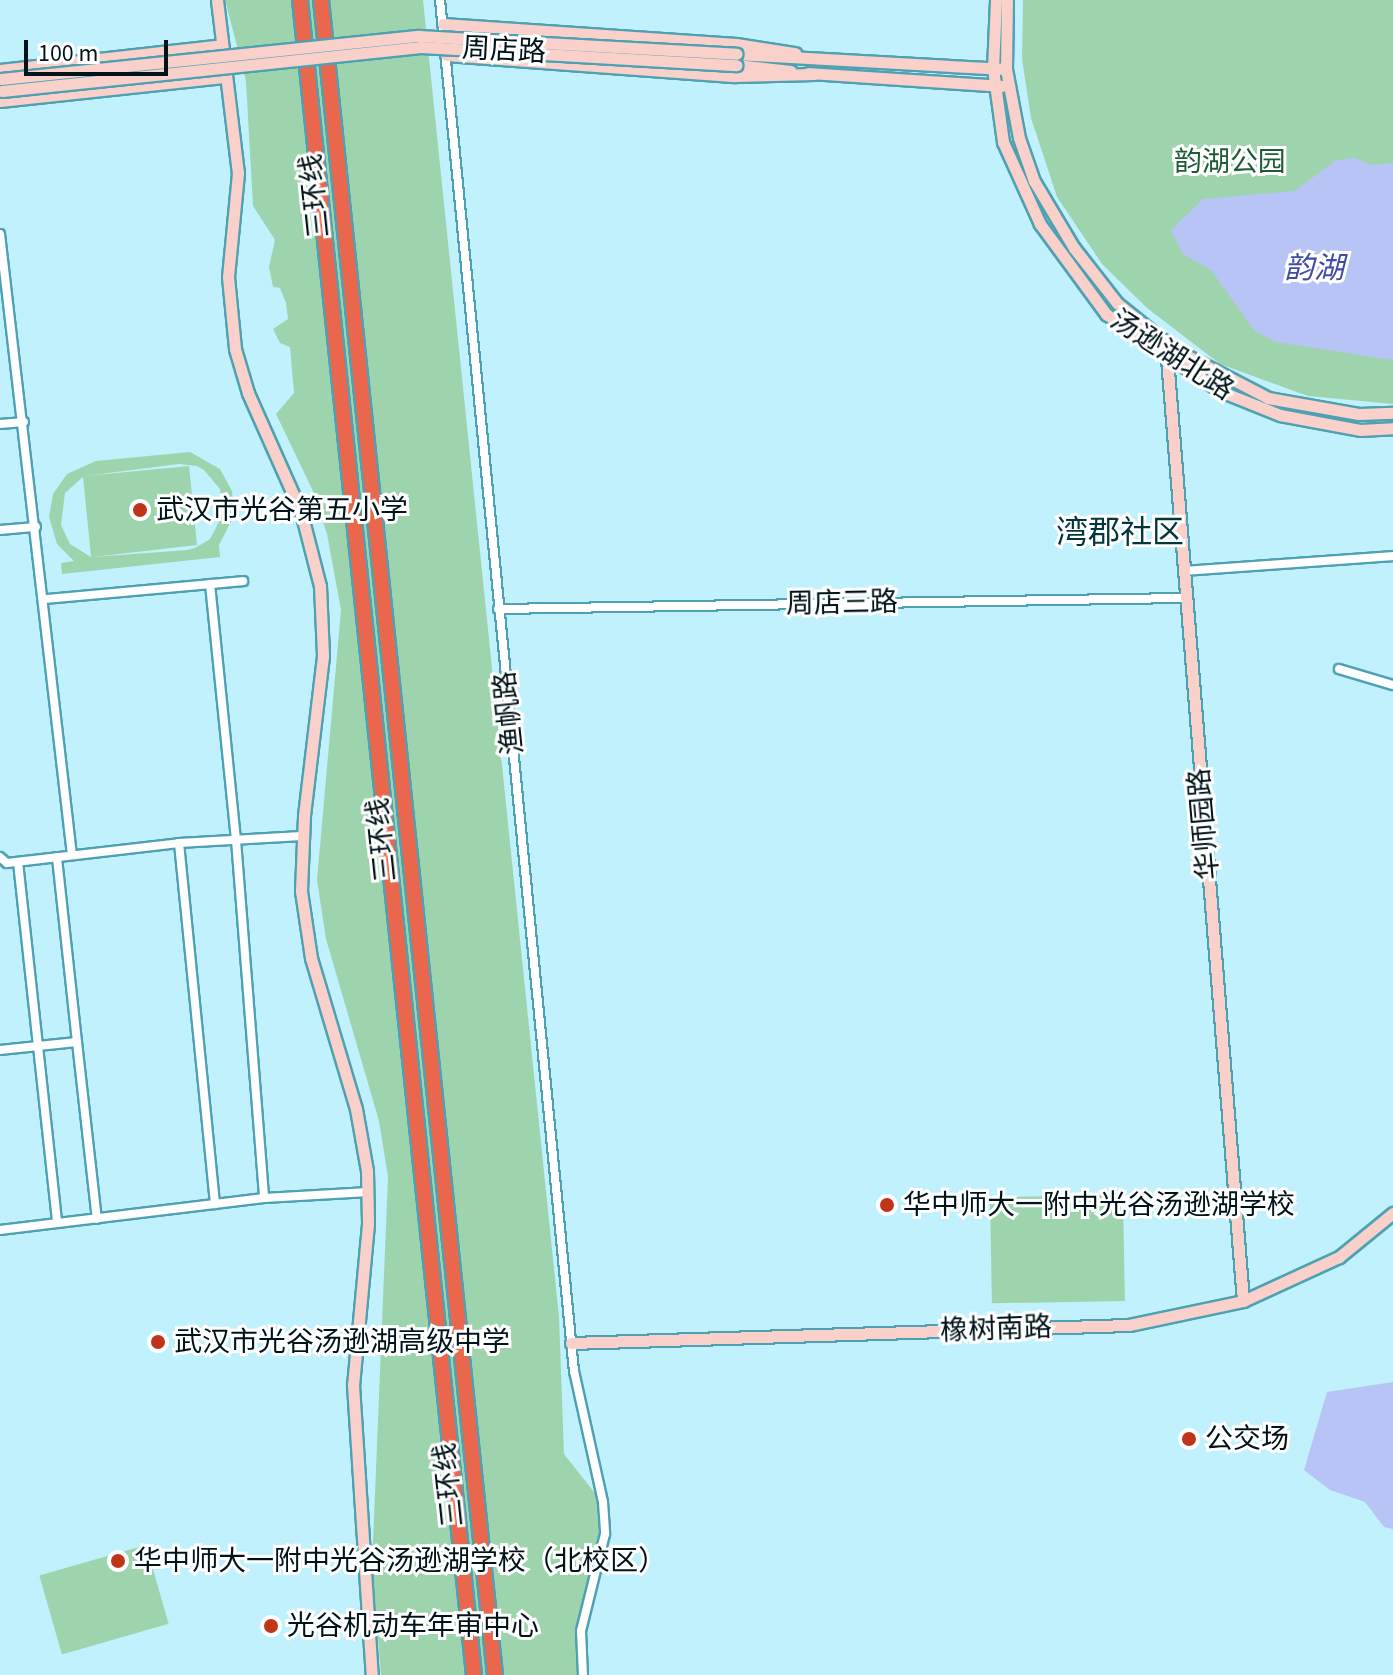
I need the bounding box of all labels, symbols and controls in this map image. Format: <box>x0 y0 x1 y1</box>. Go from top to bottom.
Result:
scale bar <box>28 24 172 74</box>
street label: 周店路 <box>461 31 547 69</box>
text: 100 m <box>38 36 98 71</box>
park label: 韵湖公园 <box>1174 145 1286 179</box>
street label: 三环线 <box>294 152 336 240</box>
water label: 韵湖 <box>1284 251 1344 287</box>
street label: 汤逊湖北路 <box>1104 303 1240 407</box>
place label: 武汉市光谷第五小学 <box>156 493 408 527</box>
marker: 武汉市光谷第五小学 <box>131 501 149 519</box>
district label: 湾郡社区 <box>1056 514 1184 552</box>
street label: 周店三路 <box>786 585 898 621</box>
street label: 渔帆路 <box>488 669 530 757</box>
street label: 华师园路 <box>1182 767 1226 881</box>
street label: 三环线 <box>361 796 403 884</box>
place label: 华中师大一附中光谷汤逊湖学校 <box>903 1188 1295 1222</box>
marker: 华中师大一附中光谷汤逊湖学校 <box>878 1196 896 1214</box>
street label: 橡树南路 <box>939 1310 1053 1348</box>
place label: 武汉市光谷汤逊湖高级中学 <box>174 1325 510 1359</box>
marker: 武汉市光谷汤逊湖高级中学 <box>149 1333 167 1351</box>
place label: 公交场 <box>1205 1422 1289 1456</box>
marker: 公交场 <box>1180 1430 1198 1448</box>
street label: 三环线 <box>428 1441 470 1529</box>
place label: 华中师大一附中光谷汤逊湖学校（北校区） <box>134 1544 666 1578</box>
marker: 华中师大一附中光谷汤逊湖学校（北校区） <box>109 1552 127 1570</box>
place label: 光谷机动车年审中心 <box>287 1609 539 1643</box>
marker: 光谷机动车年审中心 <box>262 1617 280 1635</box>

